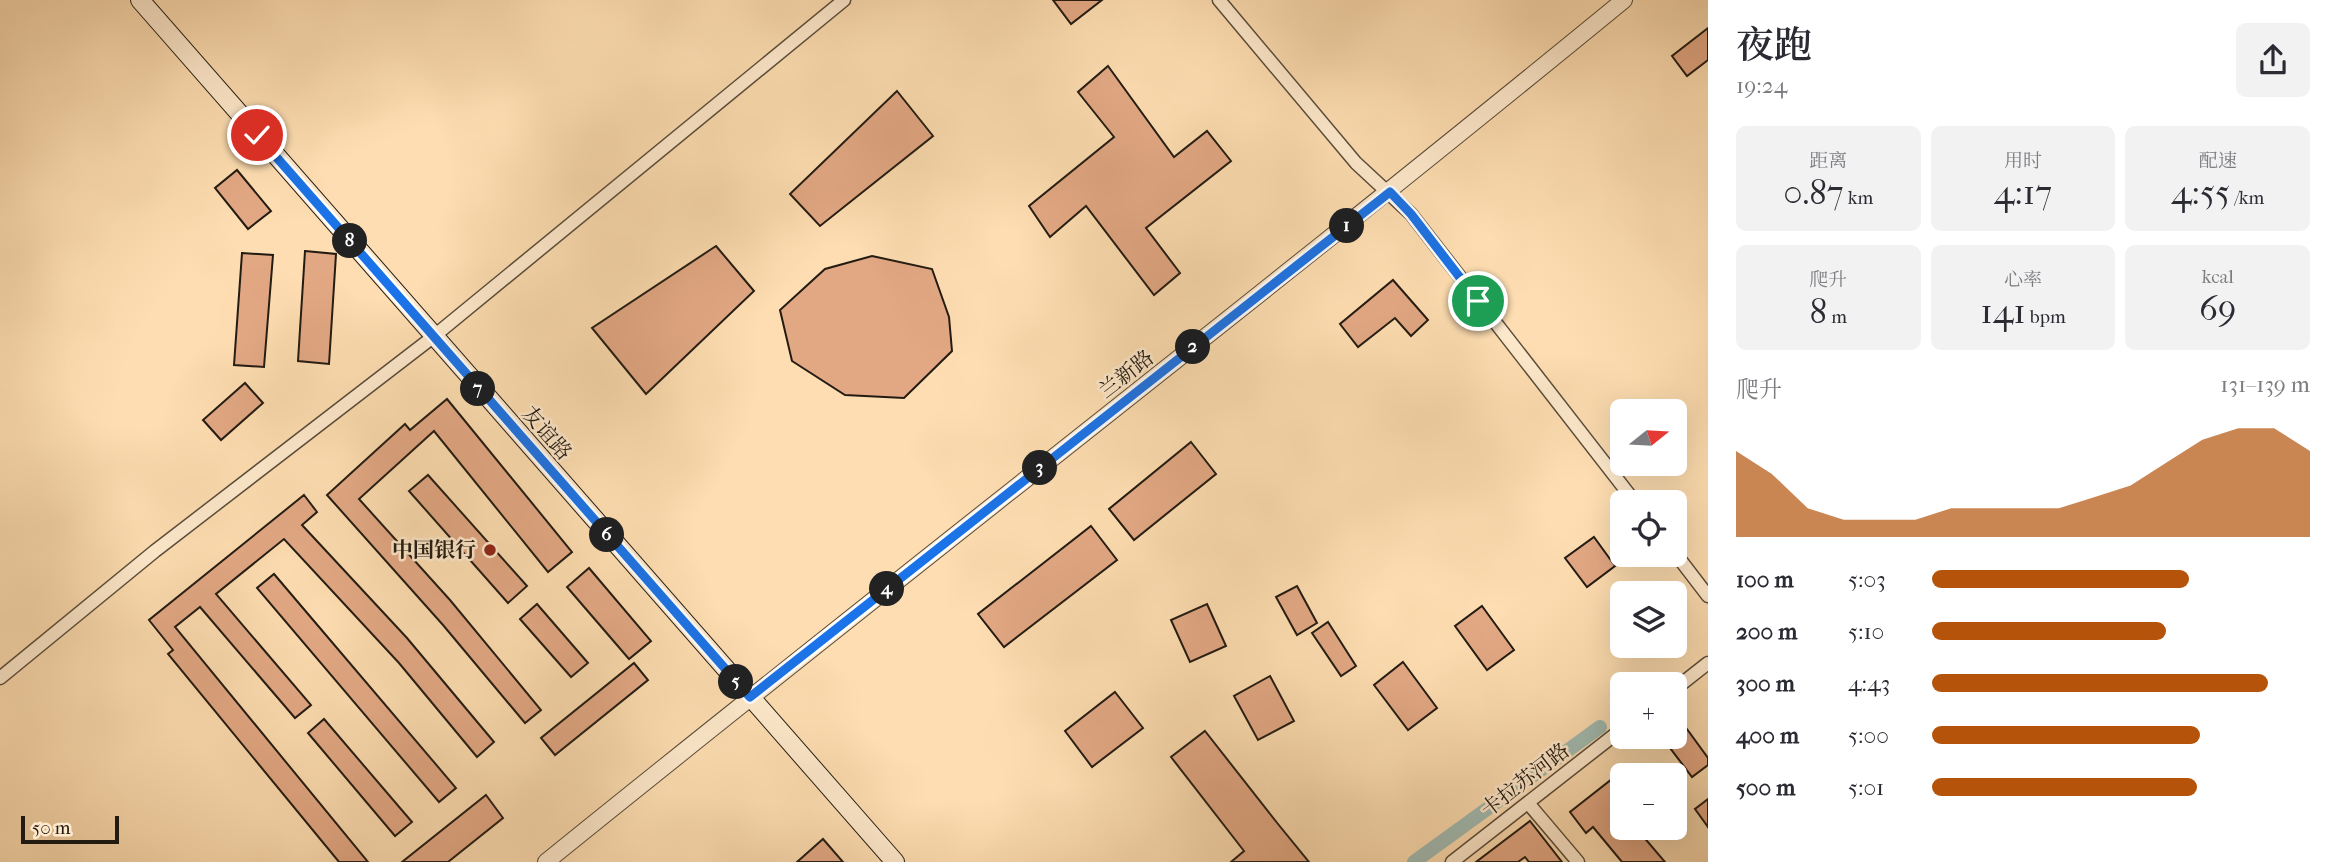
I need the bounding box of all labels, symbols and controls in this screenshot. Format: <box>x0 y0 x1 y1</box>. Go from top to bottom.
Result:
text: 夜跑 <box>1736 23 1812 68</box>
button: share <box>2236 23 2310 97</box>
text: 19:24 <box>1736 72 1787 99</box>
pin <box>227 105 287 165</box>
icon: check <box>238 116 276 154</box>
text: 距离 <box>1809 150 1847 172</box>
text: 用时 <box>2004 150 2042 172</box>
text: 配速 <box>2199 150 2237 172</box>
text: 0.87 <box>1783 172 1844 213</box>
text: 4:17 <box>1994 172 2052 213</box>
text: 4:55 <box>2171 172 2230 213</box>
text: km <box>1844 187 1873 209</box>
text: /km <box>2230 187 2264 209</box>
pin: 1 <box>1330 208 1364 244</box>
text: 1 <box>1343 214 1350 236</box>
pin: 8 <box>332 224 368 258</box>
text: 8 <box>345 229 354 251</box>
text: kcal <box>2202 266 2234 288</box>
text: 爬升 <box>1809 269 1847 291</box>
text: 心率 <box>2004 269 2042 291</box>
pin <box>1448 271 1508 331</box>
icon: arrive <box>1459 282 1497 320</box>
text: 69 <box>2199 288 2236 329</box>
text: 8 <box>1810 291 1827 332</box>
text: 141 <box>1980 291 2026 332</box>
text: m <box>1827 306 1847 328</box>
text: bpm <box>2026 306 2066 328</box>
pin: 2 <box>1176 330 1210 364</box>
text: 2 <box>1188 335 1197 357</box>
street label: 兰新路 <box>1094 345 1158 403</box>
text: 131–139 m <box>2220 371 2310 398</box>
pin: 7 <box>461 372 496 406</box>
text: 爬升 <box>1736 376 1782 403</box>
text: 7 <box>473 377 482 399</box>
north arrow <box>1610 399 1687 476</box>
map controls <box>1610 399 1687 840</box>
street label: 友谊路 <box>517 401 577 465</box>
pin: 3 <box>1023 450 1058 486</box>
text: 3 <box>1036 456 1043 478</box>
button: locate <box>1610 490 1687 567</box>
pin: 6 <box>590 518 624 552</box>
text: 6 <box>601 523 612 545</box>
place label: 中国银行 <box>392 538 476 562</box>
marker: 中国银行 <box>482 542 498 558</box>
text: 100 m <box>1736 566 1794 593</box>
text: 5:03 <box>1848 566 1886 593</box>
pin: 4 <box>870 572 904 606</box>
text: 4 <box>881 577 892 599</box>
button: layers <box>1610 581 1687 658</box>
text: 200 m <box>1736 618 1797 645</box>
text: 5:10 <box>1848 618 1884 645</box>
pin: 5 <box>718 664 754 700</box>
text: 5 <box>731 670 740 692</box>
text: 300 m <box>1736 670 1795 697</box>
text: 4:43 <box>1848 670 1890 697</box>
button: + <box>1610 672 1687 749</box>
text: 400 m <box>1736 722 1799 749</box>
text: 5:00 <box>1848 722 1889 749</box>
street label: 卡拉苏河路 <box>1476 738 1574 822</box>
button: − <box>1610 763 1687 840</box>
text: 500 m <box>1736 774 1795 801</box>
text: 5:01 <box>1848 774 1884 801</box>
scale bar <box>21 813 119 845</box>
text: 50 m <box>32 817 71 839</box>

